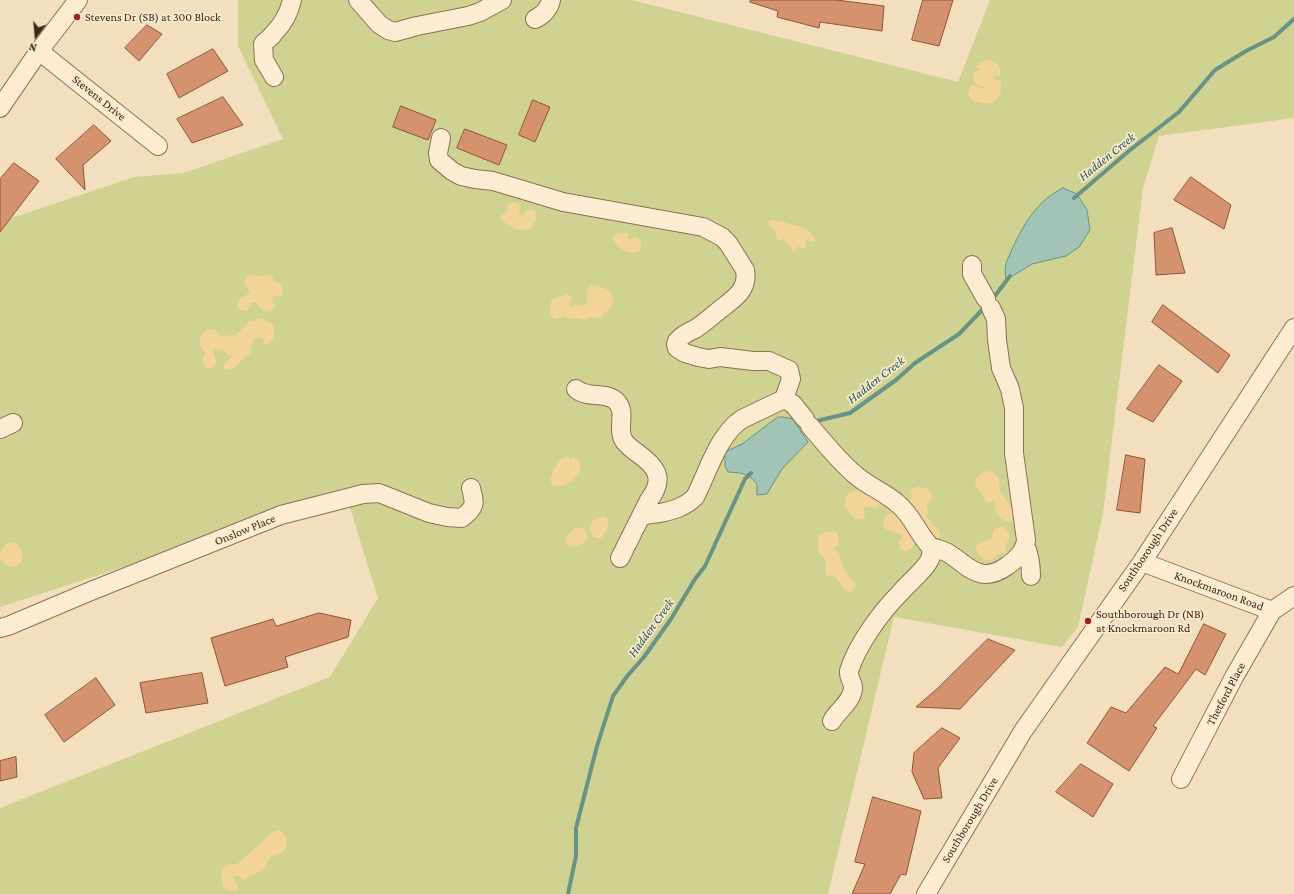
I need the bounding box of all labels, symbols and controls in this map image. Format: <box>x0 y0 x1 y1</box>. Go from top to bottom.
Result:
place label: Stevens Dr (SB) at 300 Block <box>85 10 221 24</box>
marker: Stevens Dr (SB) at 300 Block <box>72 12 82 22</box>
north arrow <box>16 16 56 56</box>
text: N <box>27 41 38 54</box>
street label: Stevens Drive <box>69 72 129 124</box>
water label: Hadden Creek <box>1076 129 1138 185</box>
water label: Hadden Creek <box>844 353 908 407</box>
street label: Southborough Drive <box>1115 506 1181 594</box>
street label: Onslow Place <box>213 511 277 549</box>
street label: Knockmaroon Road <box>1172 568 1266 614</box>
water label: Hadden Creek <box>625 596 677 660</box>
place label: Southborough Dr (NB) at Knockmaroon Rd <box>1096 607 1205 635</box>
marker: Southborough Dr (NB) at Knockmaroon Rd <box>1083 616 1093 626</box>
street label: Thetford Place <box>1203 660 1249 728</box>
street label: Southborough Drive <box>939 775 1001 865</box>

